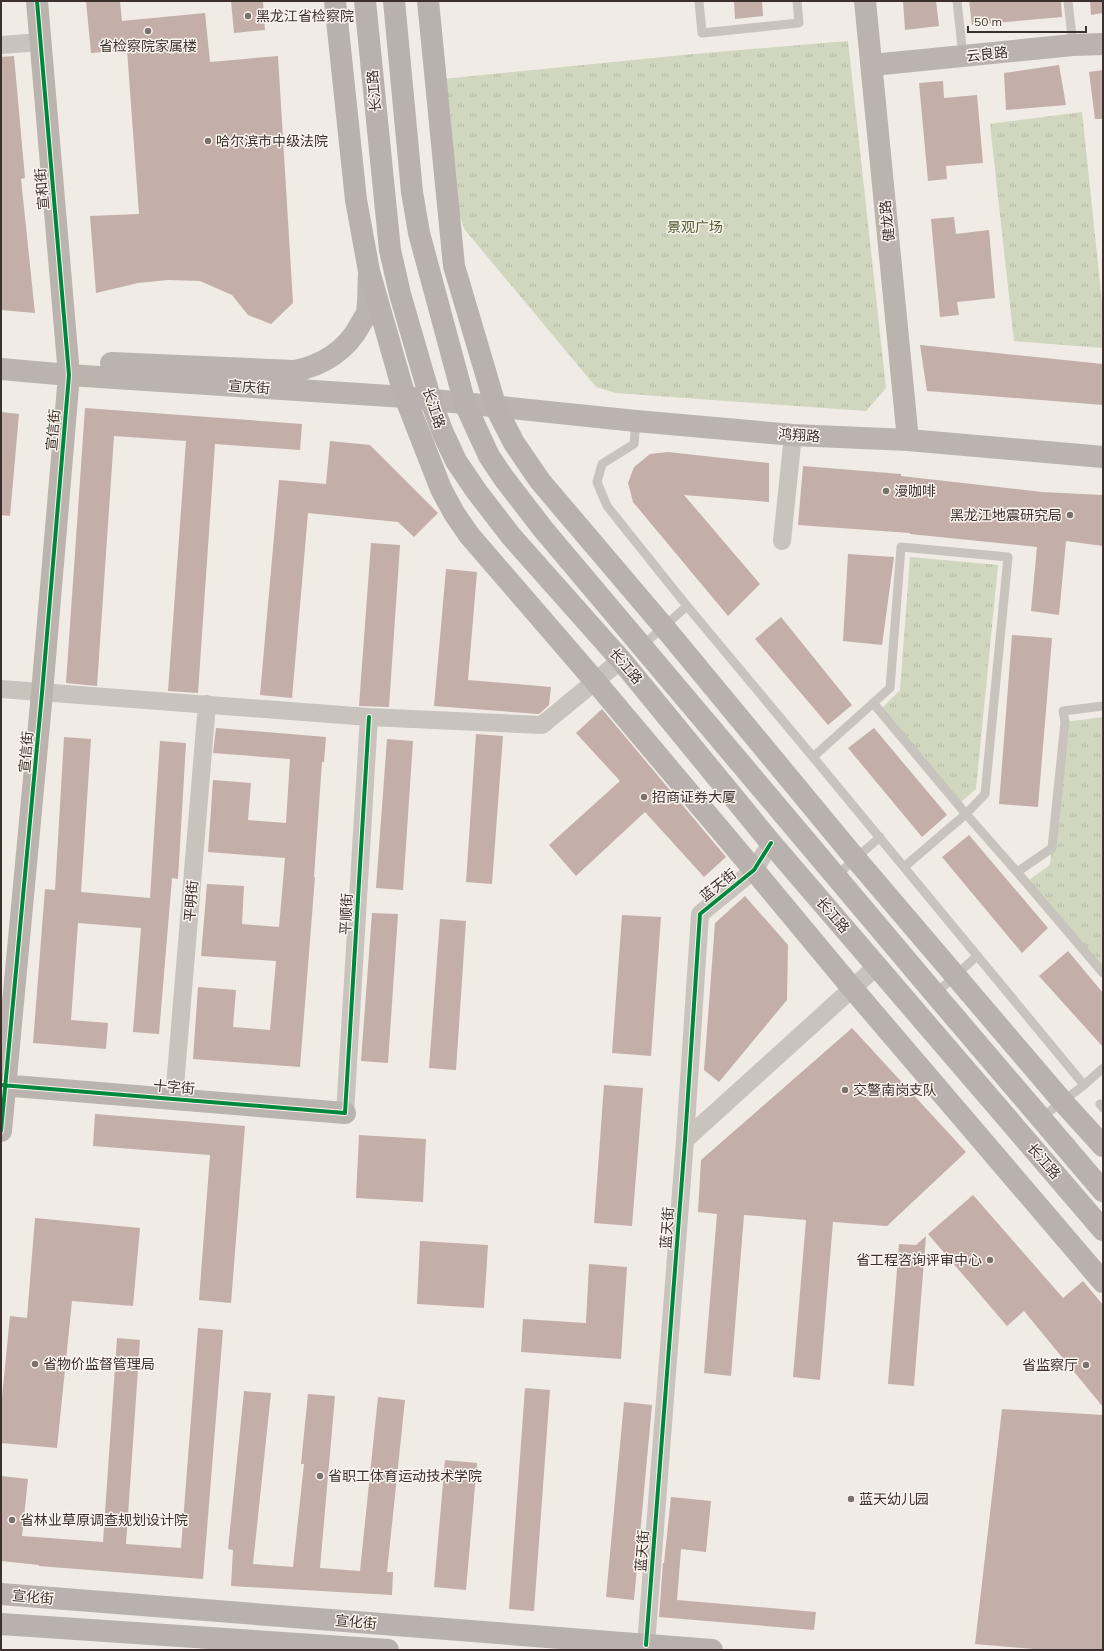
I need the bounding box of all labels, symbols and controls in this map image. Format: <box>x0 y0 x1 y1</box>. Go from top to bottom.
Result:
place label: 黑龙江省检察院 <box>256 7 354 25</box>
scale bar <box>968 8 1086 34</box>
marker: 黑龙江省检察院 <box>243 11 253 21</box>
text: 50 m <box>974 14 1002 29</box>
marker: 省检察院家属楼 <box>143 26 153 36</box>
place label: 省检察院家属楼 <box>99 37 197 55</box>
street label: 云良路 <box>965 43 1009 65</box>
street label: 长江路 <box>363 69 385 113</box>
place label: 哈尔滨市中级法院 <box>216 132 328 150</box>
marker: 哈尔滨市中级法院 <box>203 136 213 146</box>
street label: 宣和街 <box>31 167 53 211</box>
street label: 健龙路 <box>876 199 898 243</box>
park label: 景观广场 <box>667 218 723 236</box>
street label: 宣庆街 <box>227 377 271 397</box>
street label: 长江路 <box>419 385 449 431</box>
street label: 宣信街 <box>42 408 64 452</box>
street label: 鸿翔路 <box>777 425 821 445</box>
place label: 漫咖啡 <box>894 482 936 500</box>
marker: 漫咖啡 <box>881 486 891 496</box>
place label: 黑龙江地震研究局 <box>950 506 1062 524</box>
marker: 黑龙江地震研究局 <box>1065 510 1075 520</box>
street label: 长江路 <box>606 644 646 688</box>
street label: 宣信街 <box>15 730 37 774</box>
place label: 招商证券大厦 <box>652 788 736 806</box>
marker: 招商证券大厦 <box>639 792 649 802</box>
street label: 蓝天街 <box>696 865 740 905</box>
street label: 平明街 <box>180 879 202 923</box>
street label: 平顺街 <box>336 893 356 935</box>
street label: 长江路 <box>812 893 854 937</box>
street label: 十字街 <box>152 1076 196 1098</box>
place label: 交警南岗支队 <box>853 1081 937 1099</box>
marker: 交警南岗支队 <box>840 1085 850 1095</box>
street label: 长江路 <box>1023 1139 1065 1183</box>
street label: 蓝天街 <box>657 1206 677 1250</box>
place label: 省工程咨询评审中心 <box>856 1251 982 1269</box>
marker: 省工程咨询评审中心 <box>985 1255 995 1265</box>
place label: 省物价监督管理局 <box>43 1355 155 1373</box>
place label: 省监察厅 <box>1022 1356 1078 1374</box>
marker: 省物价监督管理局 <box>30 1359 40 1369</box>
marker: 省监察厅 <box>1081 1360 1091 1370</box>
place label: 省职工体育运动技术学院 <box>328 1467 482 1485</box>
marker: 省职工体育运动技术学院 <box>315 1471 325 1481</box>
place label: 蓝天幼儿园 <box>859 1490 929 1508</box>
marker: 蓝天幼儿园 <box>846 1494 856 1504</box>
place label: 省林业草原调查规划设计院 <box>20 1511 188 1529</box>
marker: 省林业草原调查规划设计院 <box>7 1515 17 1525</box>
street label: 蓝天街 <box>632 1529 652 1573</box>
street label: 宣化街 <box>11 1586 55 1608</box>
street label: 宣化街 <box>334 1611 378 1633</box>

